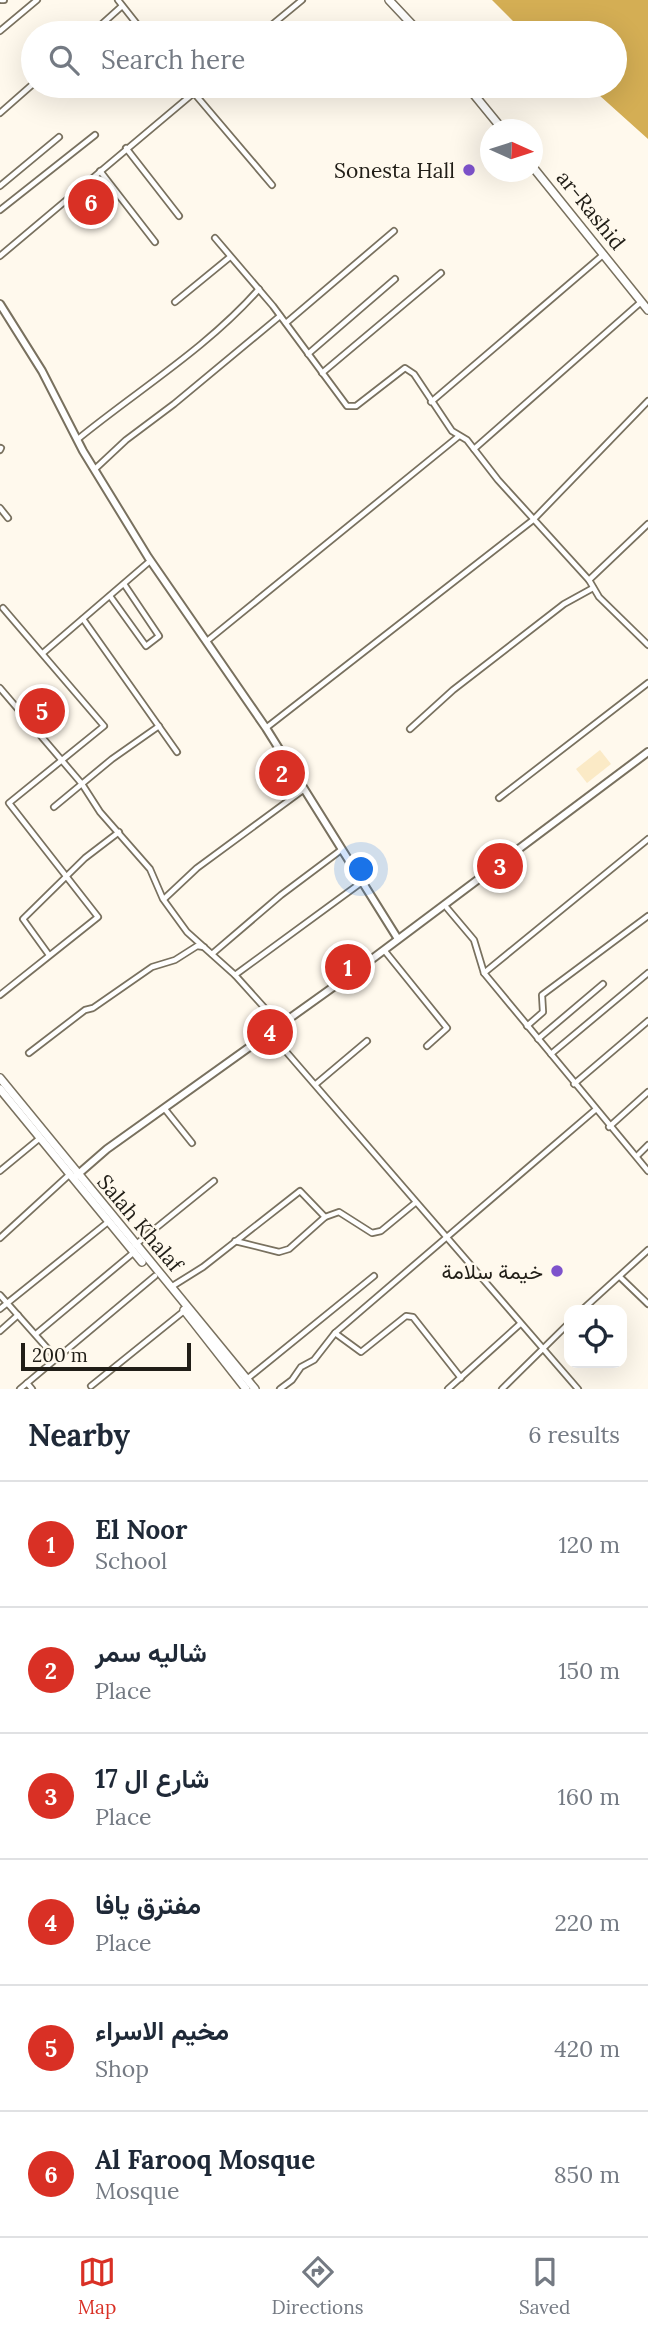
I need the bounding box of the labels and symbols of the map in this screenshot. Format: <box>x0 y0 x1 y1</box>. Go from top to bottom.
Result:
north arrow <box>480 119 543 182</box>
place label: Sonesta Hall <box>334 157 455 184</box>
marker: Sonesta Hall <box>461 162 477 178</box>
street label: ar-Rashid <box>551 165 631 255</box>
pin: 6 <box>68 176 114 228</box>
pin: 5 <box>19 685 65 737</box>
pin: 2 <box>259 747 305 799</box>
pin: 3 <box>477 840 523 892</box>
your location <box>344 852 378 886</box>
pin: 1 <box>325 941 371 993</box>
pin: 4 <box>247 1006 293 1058</box>
street label: Salah Khalaf <box>91 1169 190 1279</box>
place label: خيمة سلامة <box>442 1258 543 1285</box>
marker: خيمة سلامة <box>549 1263 565 1279</box>
scale bar <box>21 1340 191 1372</box>

